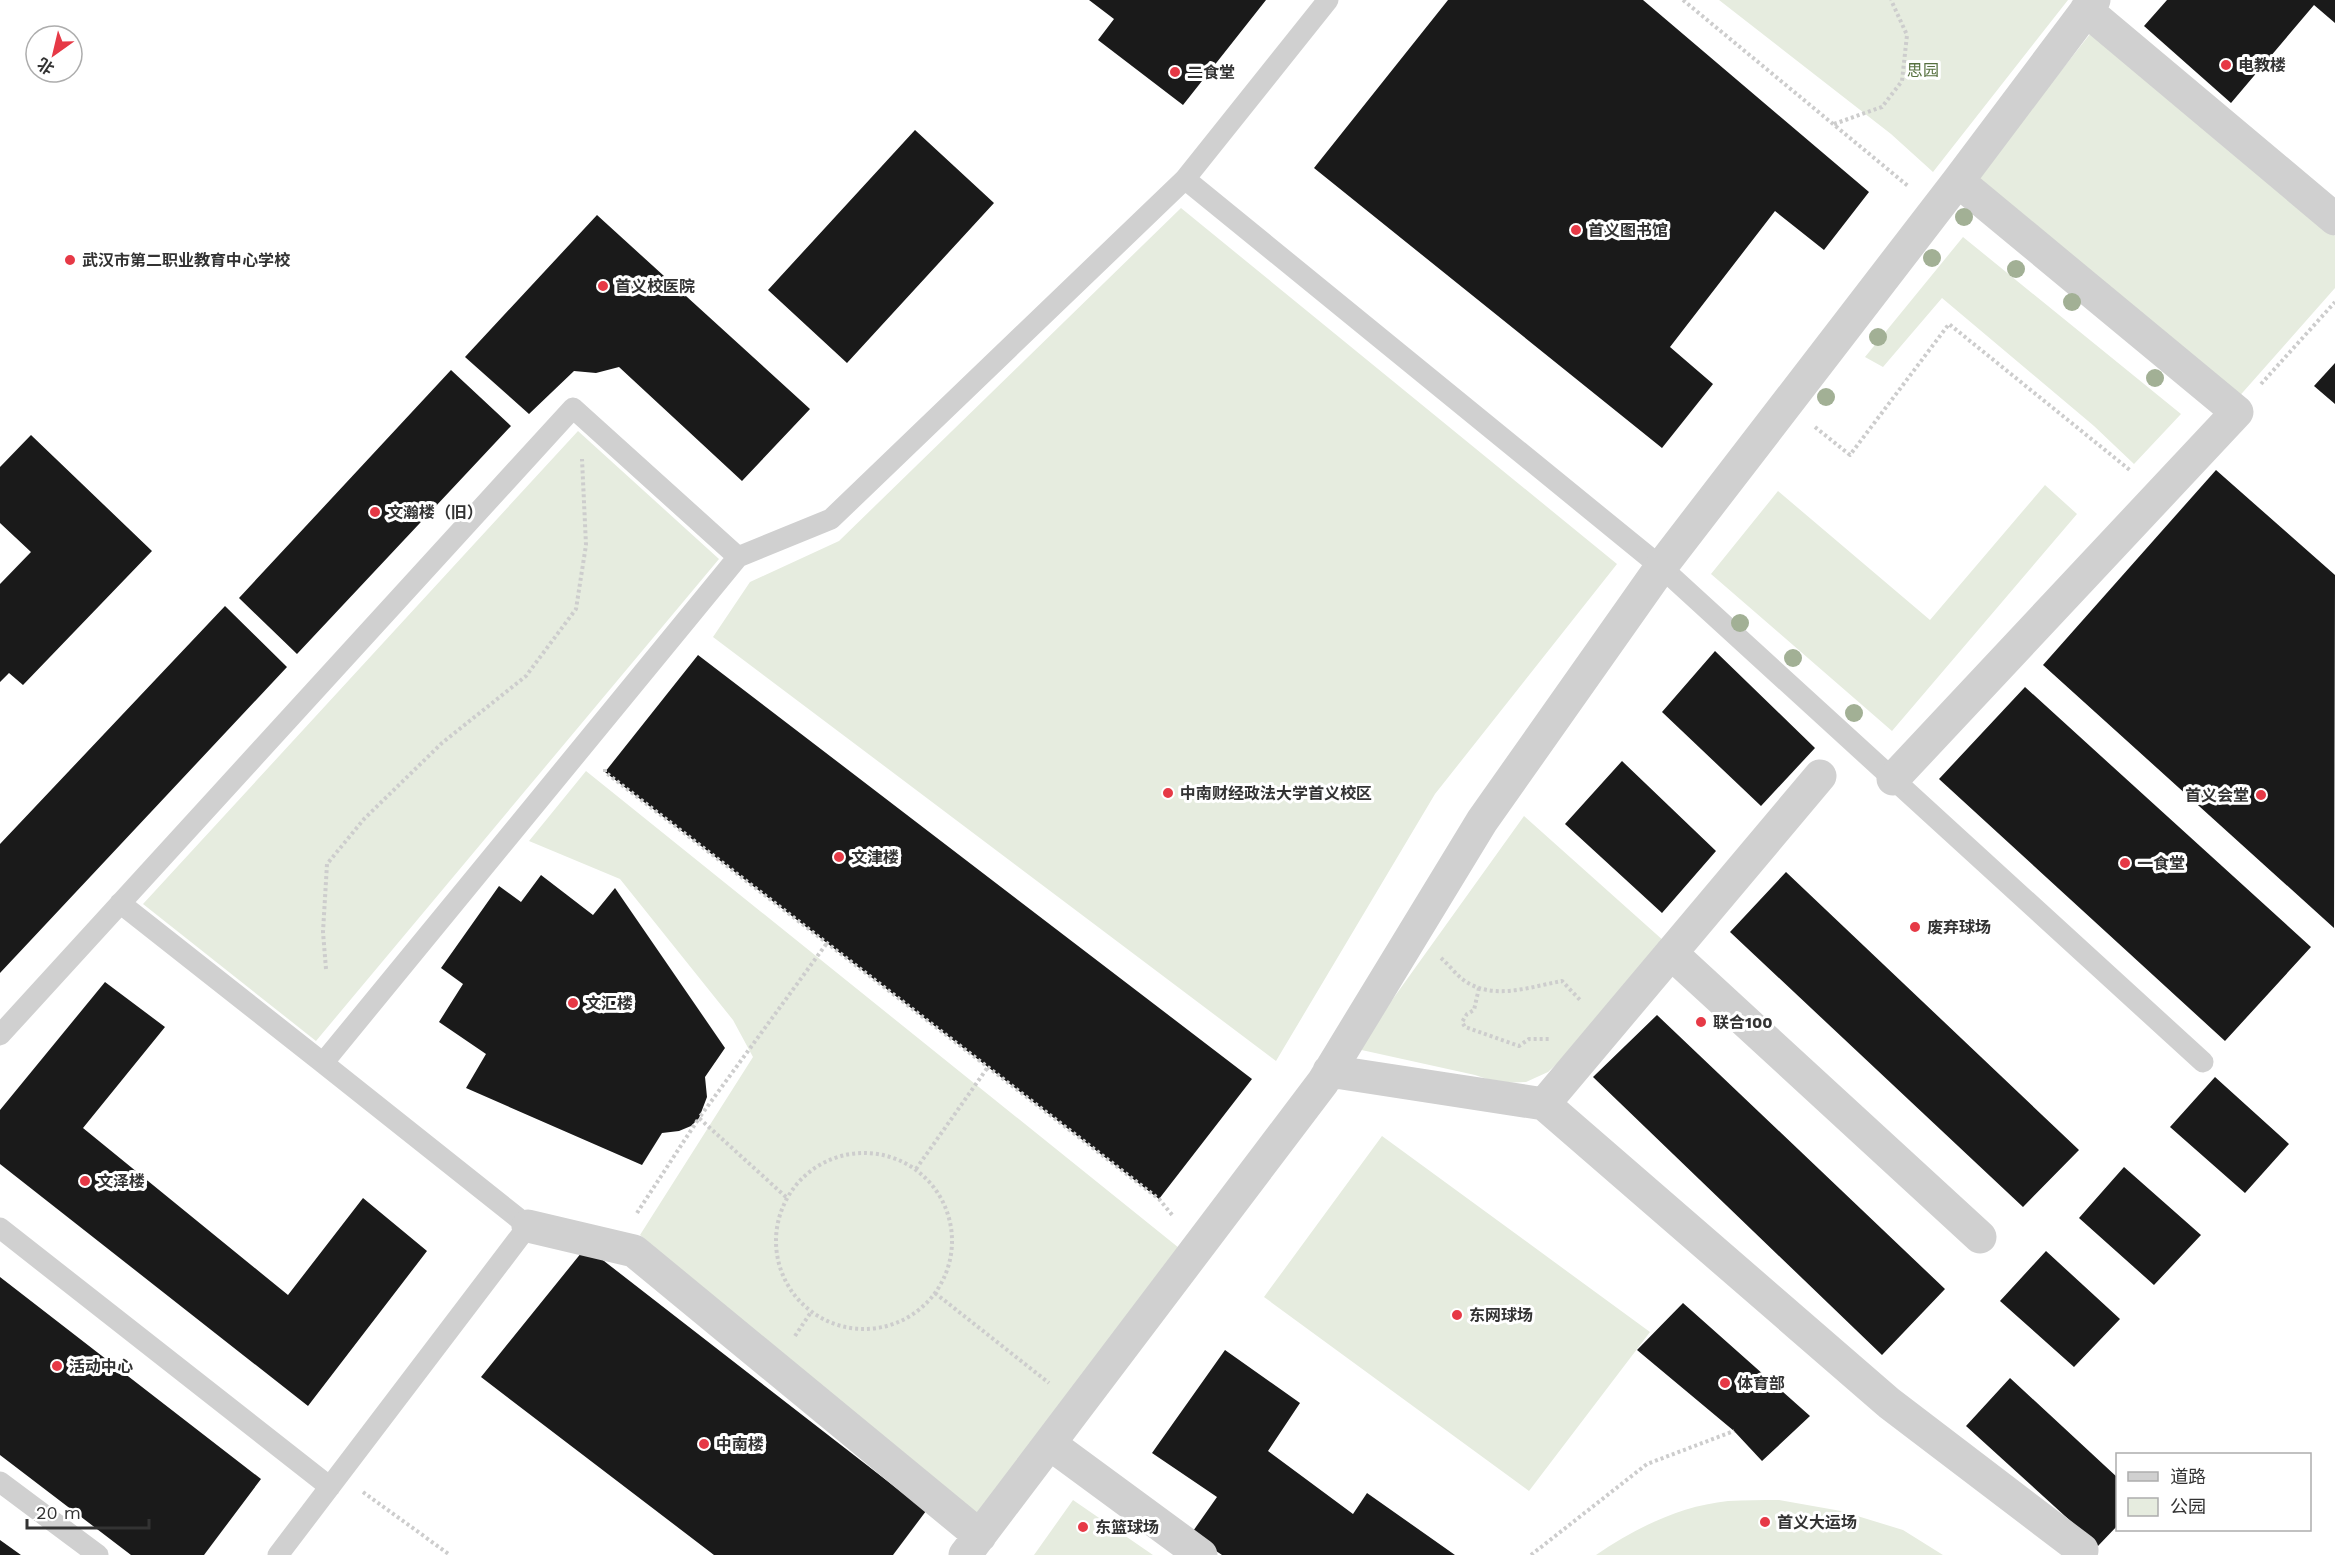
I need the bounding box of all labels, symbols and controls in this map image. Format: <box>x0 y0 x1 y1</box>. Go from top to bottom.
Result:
north arrow <box>24 24 84 84</box>
text: 北 <box>34 54 58 78</box>
place label: 电教楼 <box>2238 56 2286 75</box>
marker: 电教楼 <box>2219 58 2233 72</box>
park label: 思园 <box>1907 61 1939 80</box>
place label: 二食堂 <box>1187 63 1235 82</box>
marker: 二食堂 <box>1168 65 1182 79</box>
place label: 首义图书馆 <box>1588 221 1668 240</box>
marker: 首义图书馆 <box>1569 223 1583 237</box>
place label: 武汉市第二职业教育中心学校 <box>82 251 291 270</box>
marker: 武汉市第二职业教育中心学校 <box>63 253 77 267</box>
place label: 首义校医院 <box>615 277 695 296</box>
marker: 首义校医院 <box>596 279 610 293</box>
place label: 文瀚楼（旧） <box>387 503 483 522</box>
marker: 文瀚楼（旧） <box>368 505 382 519</box>
place label: 中南财经政法大学首义校区 <box>1180 784 1372 803</box>
marker: 中南财经政法大学首义校区 <box>1161 786 1175 800</box>
place label: 首义会堂 <box>2185 786 2249 805</box>
marker: 首义会堂 <box>2254 788 2268 802</box>
place label: 文津楼 <box>851 848 899 867</box>
marker: 文津楼 <box>832 850 846 864</box>
place label: 一食堂 <box>2137 854 2185 873</box>
marker: 一食堂 <box>2118 856 2132 870</box>
place label: 废弃球场 <box>1927 918 1991 937</box>
marker: 废弃球场 <box>1908 920 1922 934</box>
place label: 文汇楼 <box>585 994 633 1013</box>
marker: 文汇楼 <box>566 996 580 1010</box>
place label: 联合100 <box>1713 1013 1773 1032</box>
marker: 联合100 <box>1694 1015 1708 1029</box>
place label: 文泽楼 <box>97 1172 145 1191</box>
marker: 文泽楼 <box>78 1174 92 1188</box>
place label: 东网球场 <box>1469 1306 1533 1325</box>
marker: 东网球场 <box>1450 1308 1464 1322</box>
place label: 活动中心 <box>69 1357 133 1376</box>
marker: 活动中心 <box>50 1359 64 1373</box>
place label: 体育部 <box>1737 1374 1785 1393</box>
marker: 体育部 <box>1718 1376 1732 1390</box>
place label: 中南楼 <box>716 1435 764 1454</box>
marker: 中南楼 <box>697 1437 711 1451</box>
legend <box>2116 1453 2311 1531</box>
text: 道路 <box>2170 1466 2206 1487</box>
scale bar <box>27 1492 148 1530</box>
text: 公园 <box>2170 1496 2206 1517</box>
text: 20 m <box>36 1502 81 1523</box>
place label: 首义大运场 <box>1777 1513 1857 1532</box>
marker: 首义大运场 <box>1758 1515 1772 1529</box>
place label: 东篮球场 <box>1095 1518 1159 1537</box>
marker: 东篮球场 <box>1076 1520 1090 1534</box>

